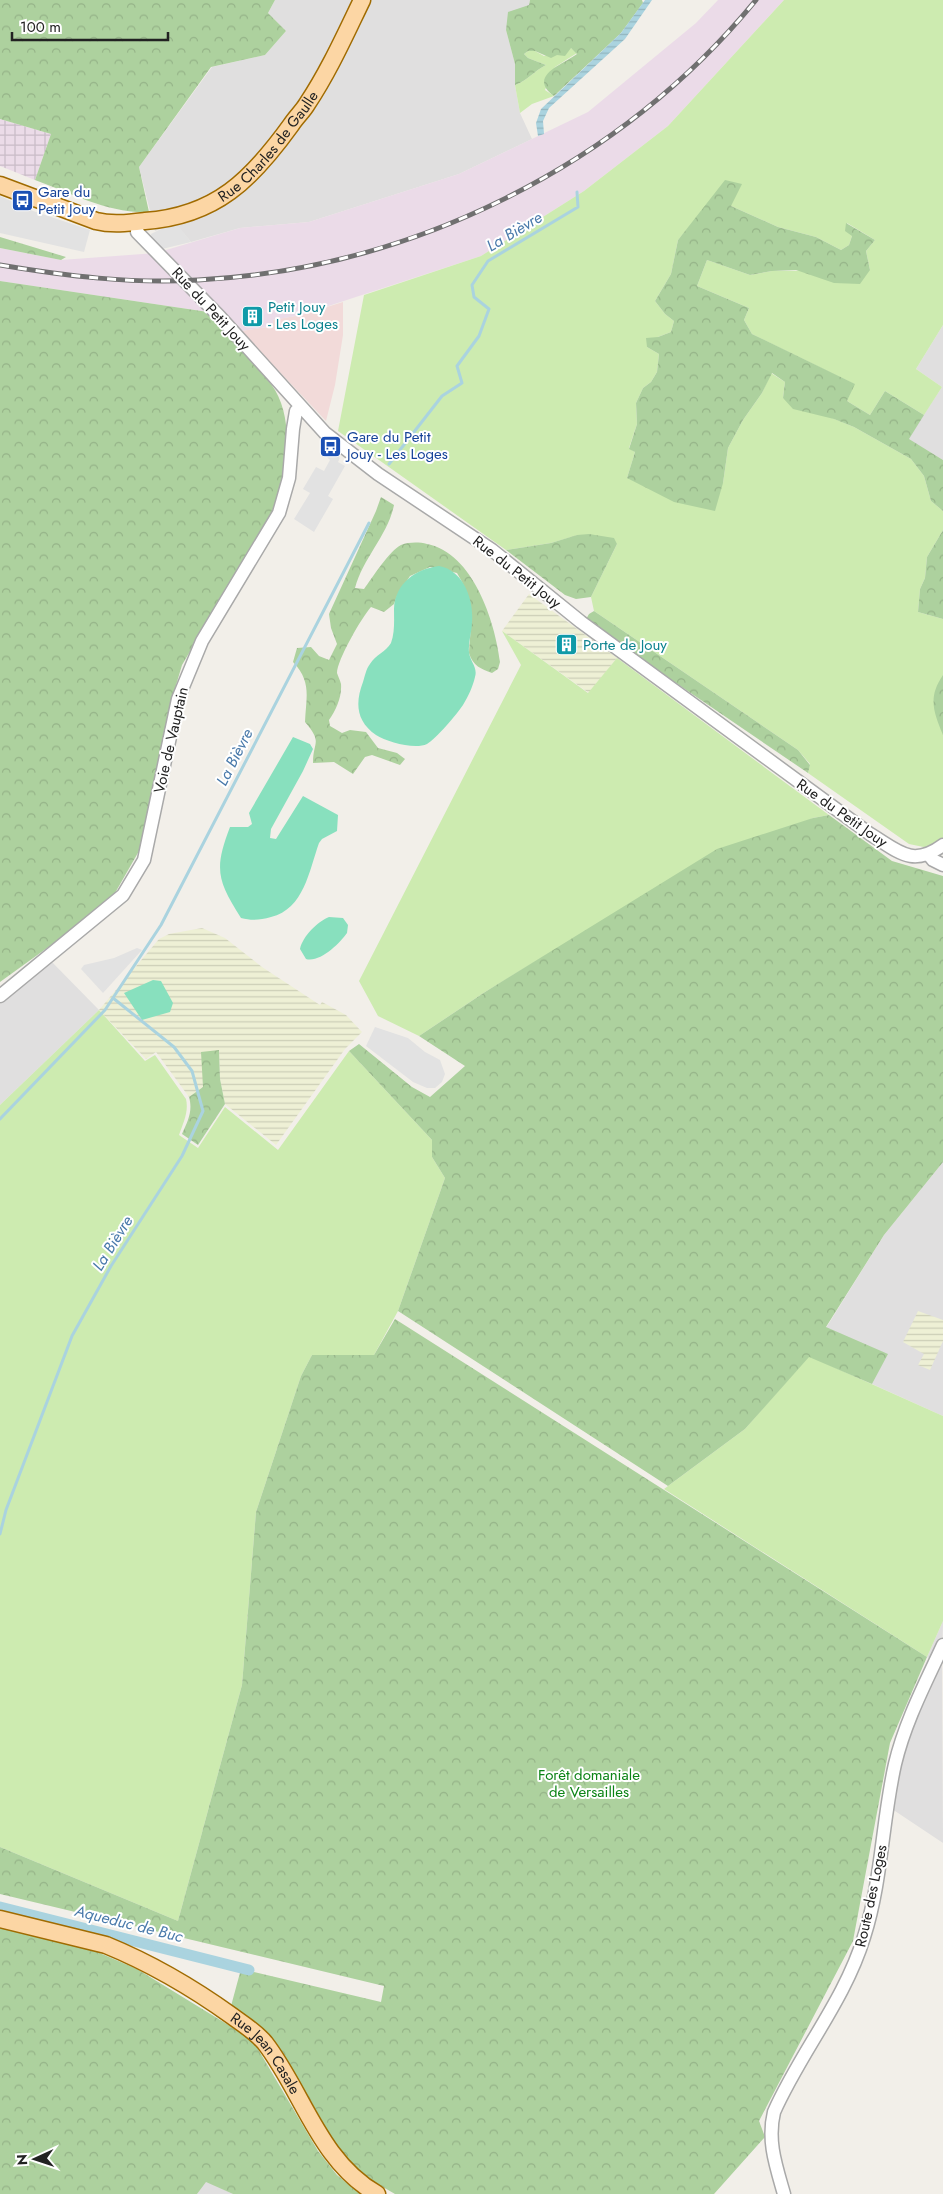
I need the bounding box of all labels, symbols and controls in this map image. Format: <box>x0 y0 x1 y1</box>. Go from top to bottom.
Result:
scale bar <box>12 10 169 42</box>
text: 100 m <box>20 16 61 38</box>
street label: Rue Charles de Gaulle <box>214 86 324 208</box>
place label: Gare du Petit Jouy <box>38 181 96 220</box>
bus stop icon: Gare du Petit Jouy <box>10 189 34 213</box>
water label: La Bièvre <box>482 206 546 257</box>
street label: Rue du Petit Jouy <box>167 262 256 356</box>
place label: Petit Jouy - Les Loges <box>268 296 338 335</box>
building icon: Petit Jouy - Les Loges <box>240 304 264 328</box>
place label: Gare du Petit Jouy - Les Loges <box>345 426 448 465</box>
bus stop icon: Gare du Petit Jouy - Les Loges <box>319 434 343 458</box>
street label: Rue du Petit Jouy <box>468 530 566 614</box>
building icon: Porte de Jouy <box>555 633 579 657</box>
place label: Porte de Jouy <box>583 634 667 656</box>
street label: Voie de Vauptain <box>148 685 194 795</box>
water label: La Bièvre <box>210 725 259 790</box>
street label: Rue du Petit Jouy <box>792 773 892 853</box>
water label: La Bièvre <box>86 1211 138 1275</box>
park label: Forêt domaniale de Versailles <box>538 1764 640 1803</box>
street label: Route des Loges <box>849 1843 893 1949</box>
water label: Aqueduc de Buc <box>72 1899 186 1948</box>
street label: Rue Jean Casale <box>226 2007 306 2098</box>
north arrow <box>10 2134 60 2184</box>
text: N <box>12 2154 32 2166</box>

